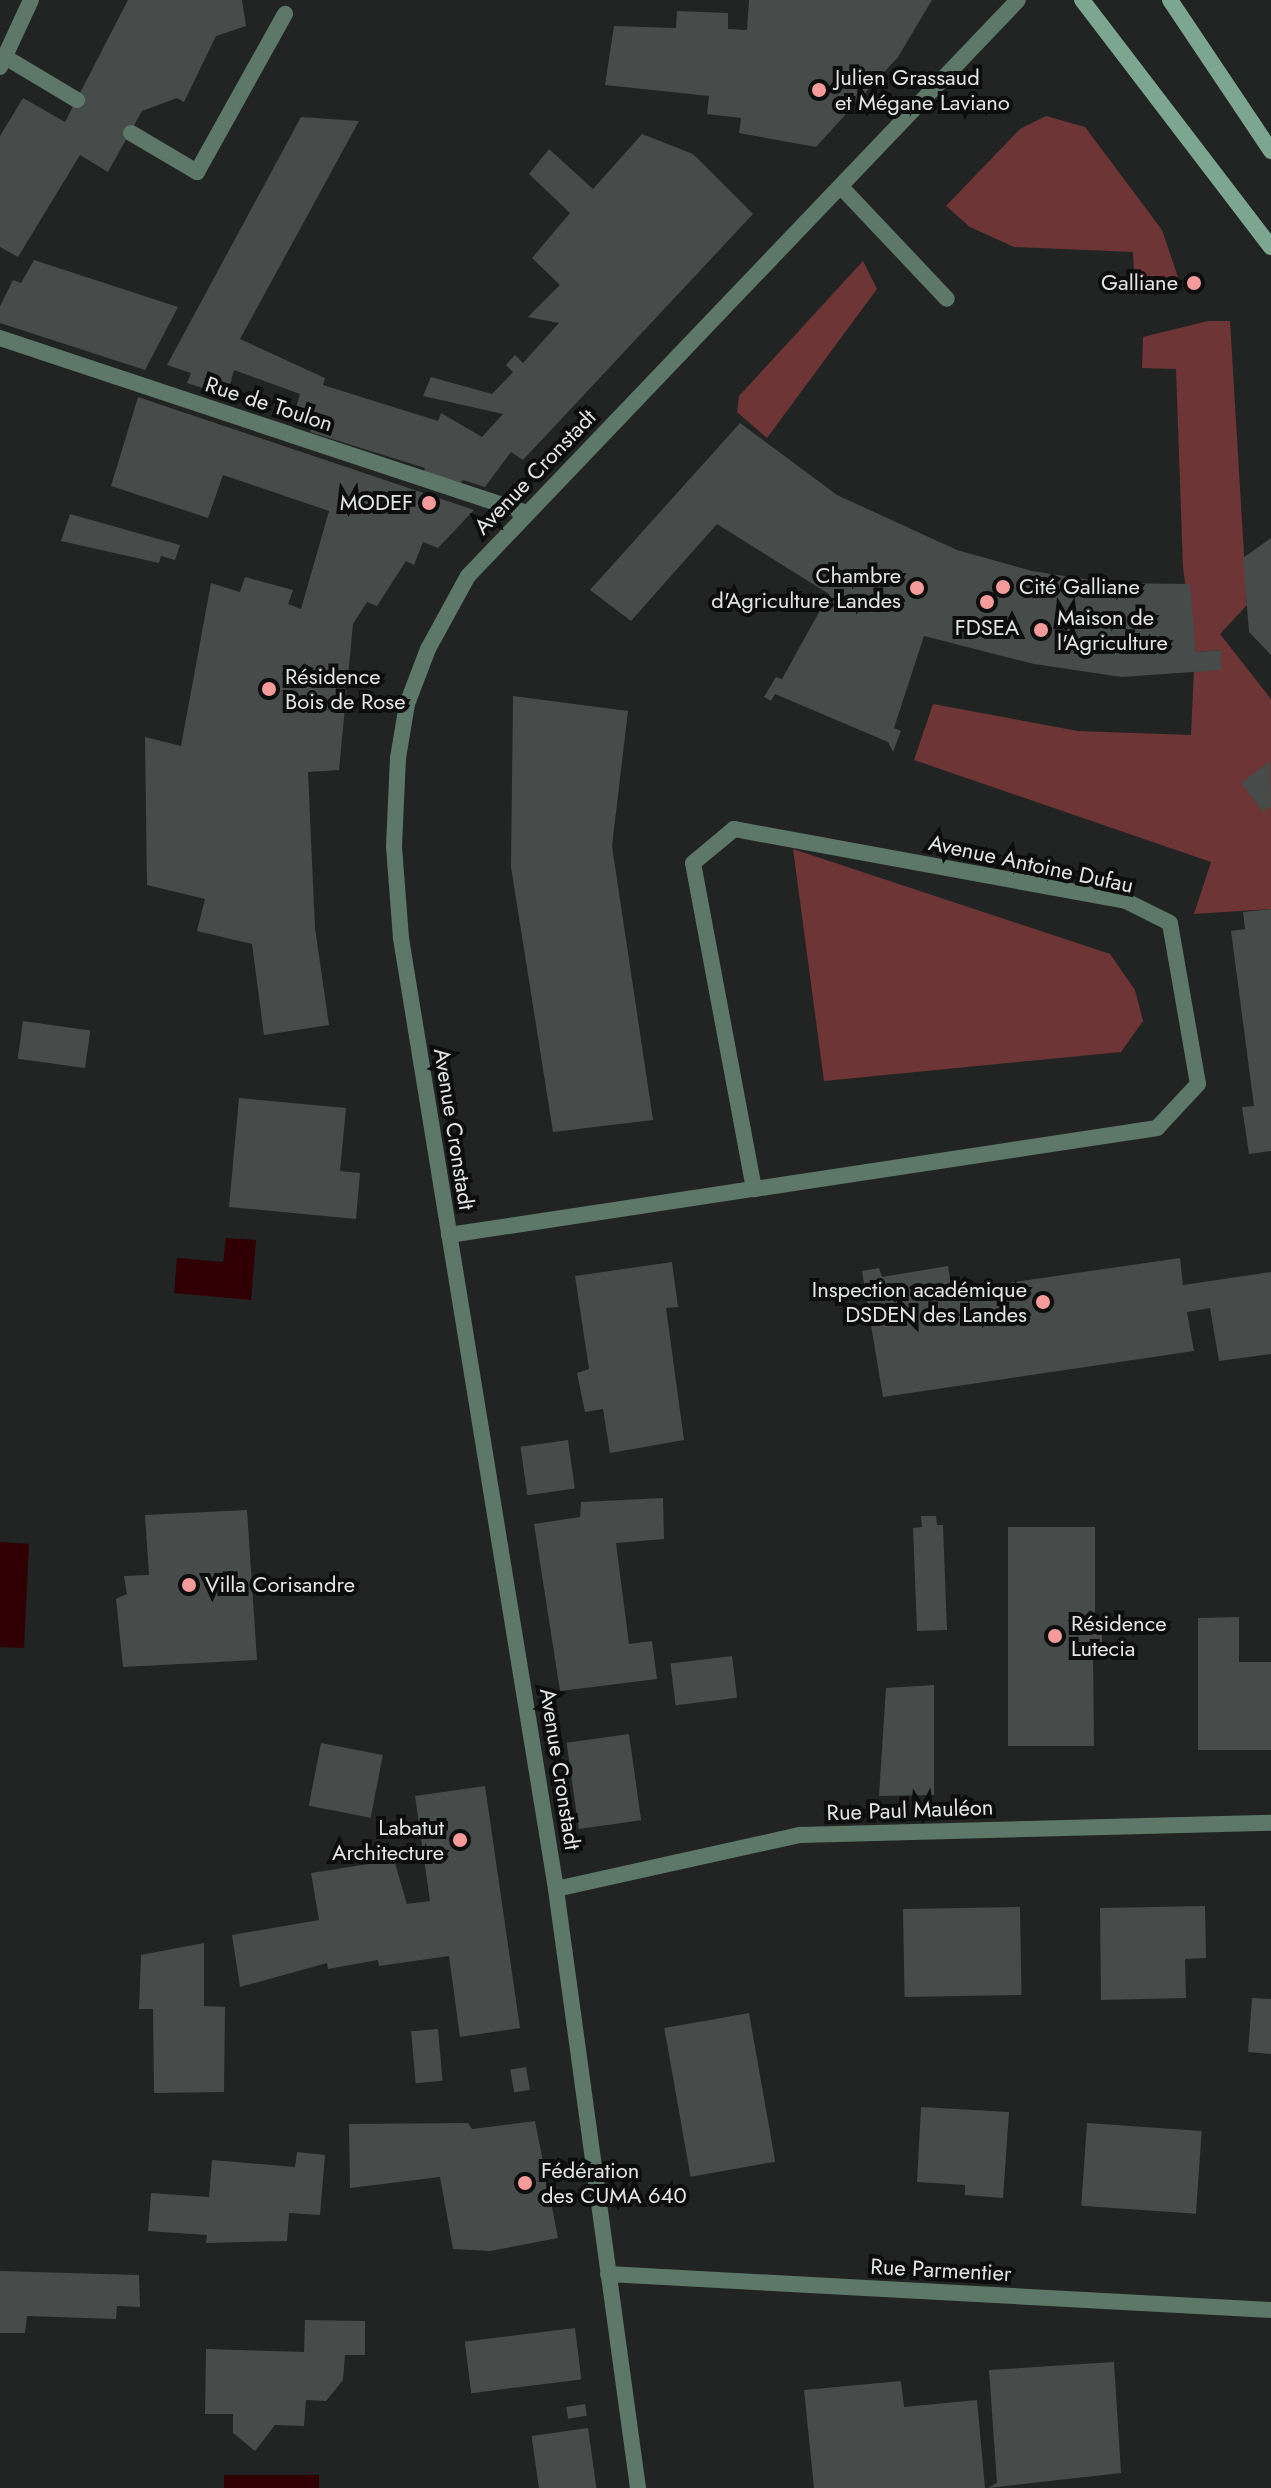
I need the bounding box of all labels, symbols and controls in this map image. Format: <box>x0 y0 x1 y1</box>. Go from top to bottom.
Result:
place label: Julien Grassaud et Mégane Laviano <box>835 64 1010 116</box>
marker: Julien Grassaud et Mégane Laviano <box>810 81 828 99</box>
place label: Galliane <box>1101 270 1178 296</box>
marker: Galliane <box>1185 274 1203 292</box>
street label: Rue de Toulon <box>202 371 336 437</box>
street label: Avenue Cronstadt <box>469 404 601 540</box>
place label: MODEF <box>340 490 413 516</box>
marker: MODEF <box>420 494 438 512</box>
place label: Chambre d'Agriculture Landes <box>711 562 901 614</box>
place label: Cité Galliane <box>1019 574 1140 600</box>
marker: Cité Galliane <box>994 578 1012 596</box>
marker: Chambre d'Agriculture Landes <box>908 579 926 597</box>
marker: FDSEA <box>978 593 996 611</box>
place label: Maison de l'Agriculture <box>1057 604 1168 656</box>
place label: FDSEA <box>955 615 1019 641</box>
marker: Maison de l'Agriculture <box>1032 621 1050 639</box>
place label: Résidence Bois de Rose <box>285 663 405 714</box>
marker: Résidence Bois de Rose <box>260 680 278 698</box>
street label: Avenue Antoine Dufau <box>926 829 1136 899</box>
street label: Avenue Cronstadt <box>428 1046 480 1212</box>
place label: Inspection académique DSDEN des Landes <box>812 1276 1027 1328</box>
marker: Inspection académique DSDEN des Landes <box>1034 1293 1052 1311</box>
place label: Villa Corisandre <box>205 1572 355 1598</box>
marker: Villa Corisandre <box>180 1576 198 1594</box>
place label: Résidence Lutecia <box>1071 1610 1167 1662</box>
marker: Résidence Lutecia <box>1046 1627 1064 1645</box>
street label: Avenue Cronstadt <box>534 1686 586 1852</box>
street label: Rue Paul Mauléon <box>826 1794 994 1826</box>
place label: Labatut Architecture <box>332 1814 444 1866</box>
marker: Labatut Architecture <box>451 1831 469 1849</box>
place label: Fédération des CUMA 640 <box>541 2157 687 2208</box>
marker: Fédération des CUMA 640 <box>516 2174 534 2192</box>
street label: Rue Parmentier <box>870 2253 1012 2287</box>

